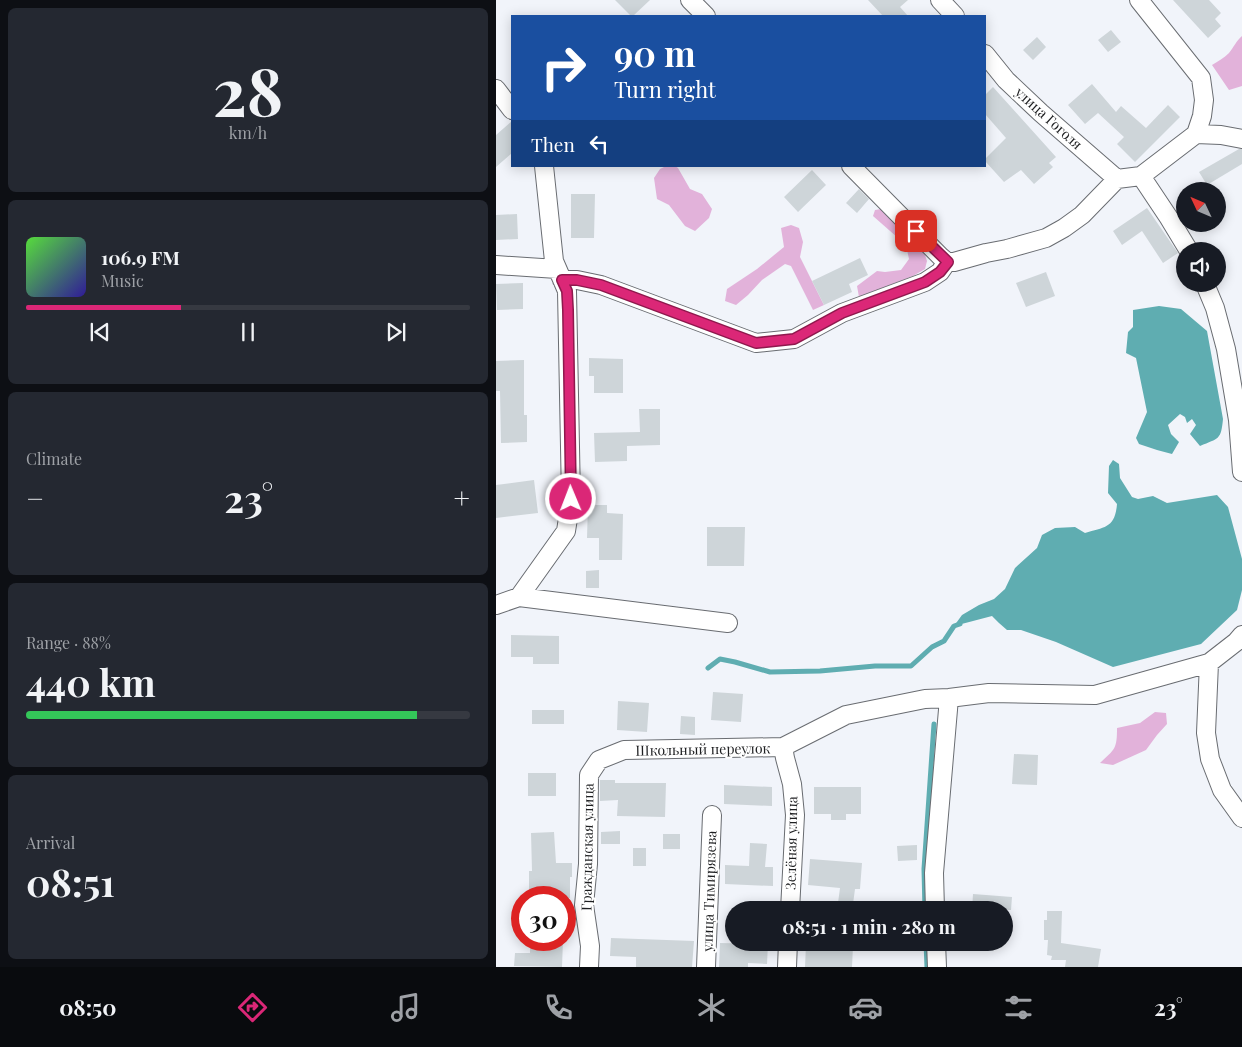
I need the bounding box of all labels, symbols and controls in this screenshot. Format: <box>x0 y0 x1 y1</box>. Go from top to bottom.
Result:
text: 90 m <box>614 29 696 76</box>
icon: right <box>531 35 596 100</box>
text: 28 <box>213 46 283 132</box>
text: Turn right <box>614 74 716 104</box>
street label: улица Гоголя <box>1011 82 1087 154</box>
text: km/h <box>229 122 267 143</box>
icon: left <box>585 130 613 158</box>
text: Then <box>531 131 575 157</box>
north arrow <box>1176 182 1226 232</box>
map controls <box>1176 182 1226 292</box>
pin <box>895 210 937 252</box>
icon: arrive <box>902 217 930 245</box>
button: sound <box>1176 242 1226 292</box>
text: 106.9 FM <box>101 244 180 270</box>
text: Music <box>101 270 144 291</box>
icon: previous <box>86 318 114 346</box>
icon: pause <box>234 318 262 346</box>
icon: next <box>382 318 410 346</box>
text: Climate <box>26 448 82 469</box>
text: 23° <box>224 472 273 523</box>
position arrow <box>544 472 596 524</box>
text: − <box>26 479 44 516</box>
text: + <box>454 479 470 516</box>
text: Range · 88% <box>26 632 111 653</box>
text: 440 km <box>26 656 156 707</box>
street label: Школьный переулок <box>635 738 771 760</box>
street label: Гражданская улица <box>576 783 598 911</box>
street label: Зелёная улица <box>781 796 801 890</box>
street label: улица Тимирязева <box>697 830 721 953</box>
text: Arrival <box>26 832 75 853</box>
text: 08:51 <box>26 856 115 907</box>
speed limit sign: 30 <box>511 886 576 951</box>
text: 08:51 · 1 min · 280 m <box>782 913 956 939</box>
icon: directions <box>235 990 270 1025</box>
icon: music <box>388 990 423 1025</box>
icon: phone <box>541 990 576 1025</box>
icon: climate <box>694 990 729 1025</box>
icon: car <box>848 990 883 1025</box>
icon: filters <box>1001 990 1036 1025</box>
text: 08:50 <box>59 992 116 1022</box>
text: 23° <box>1154 992 1183 1022</box>

